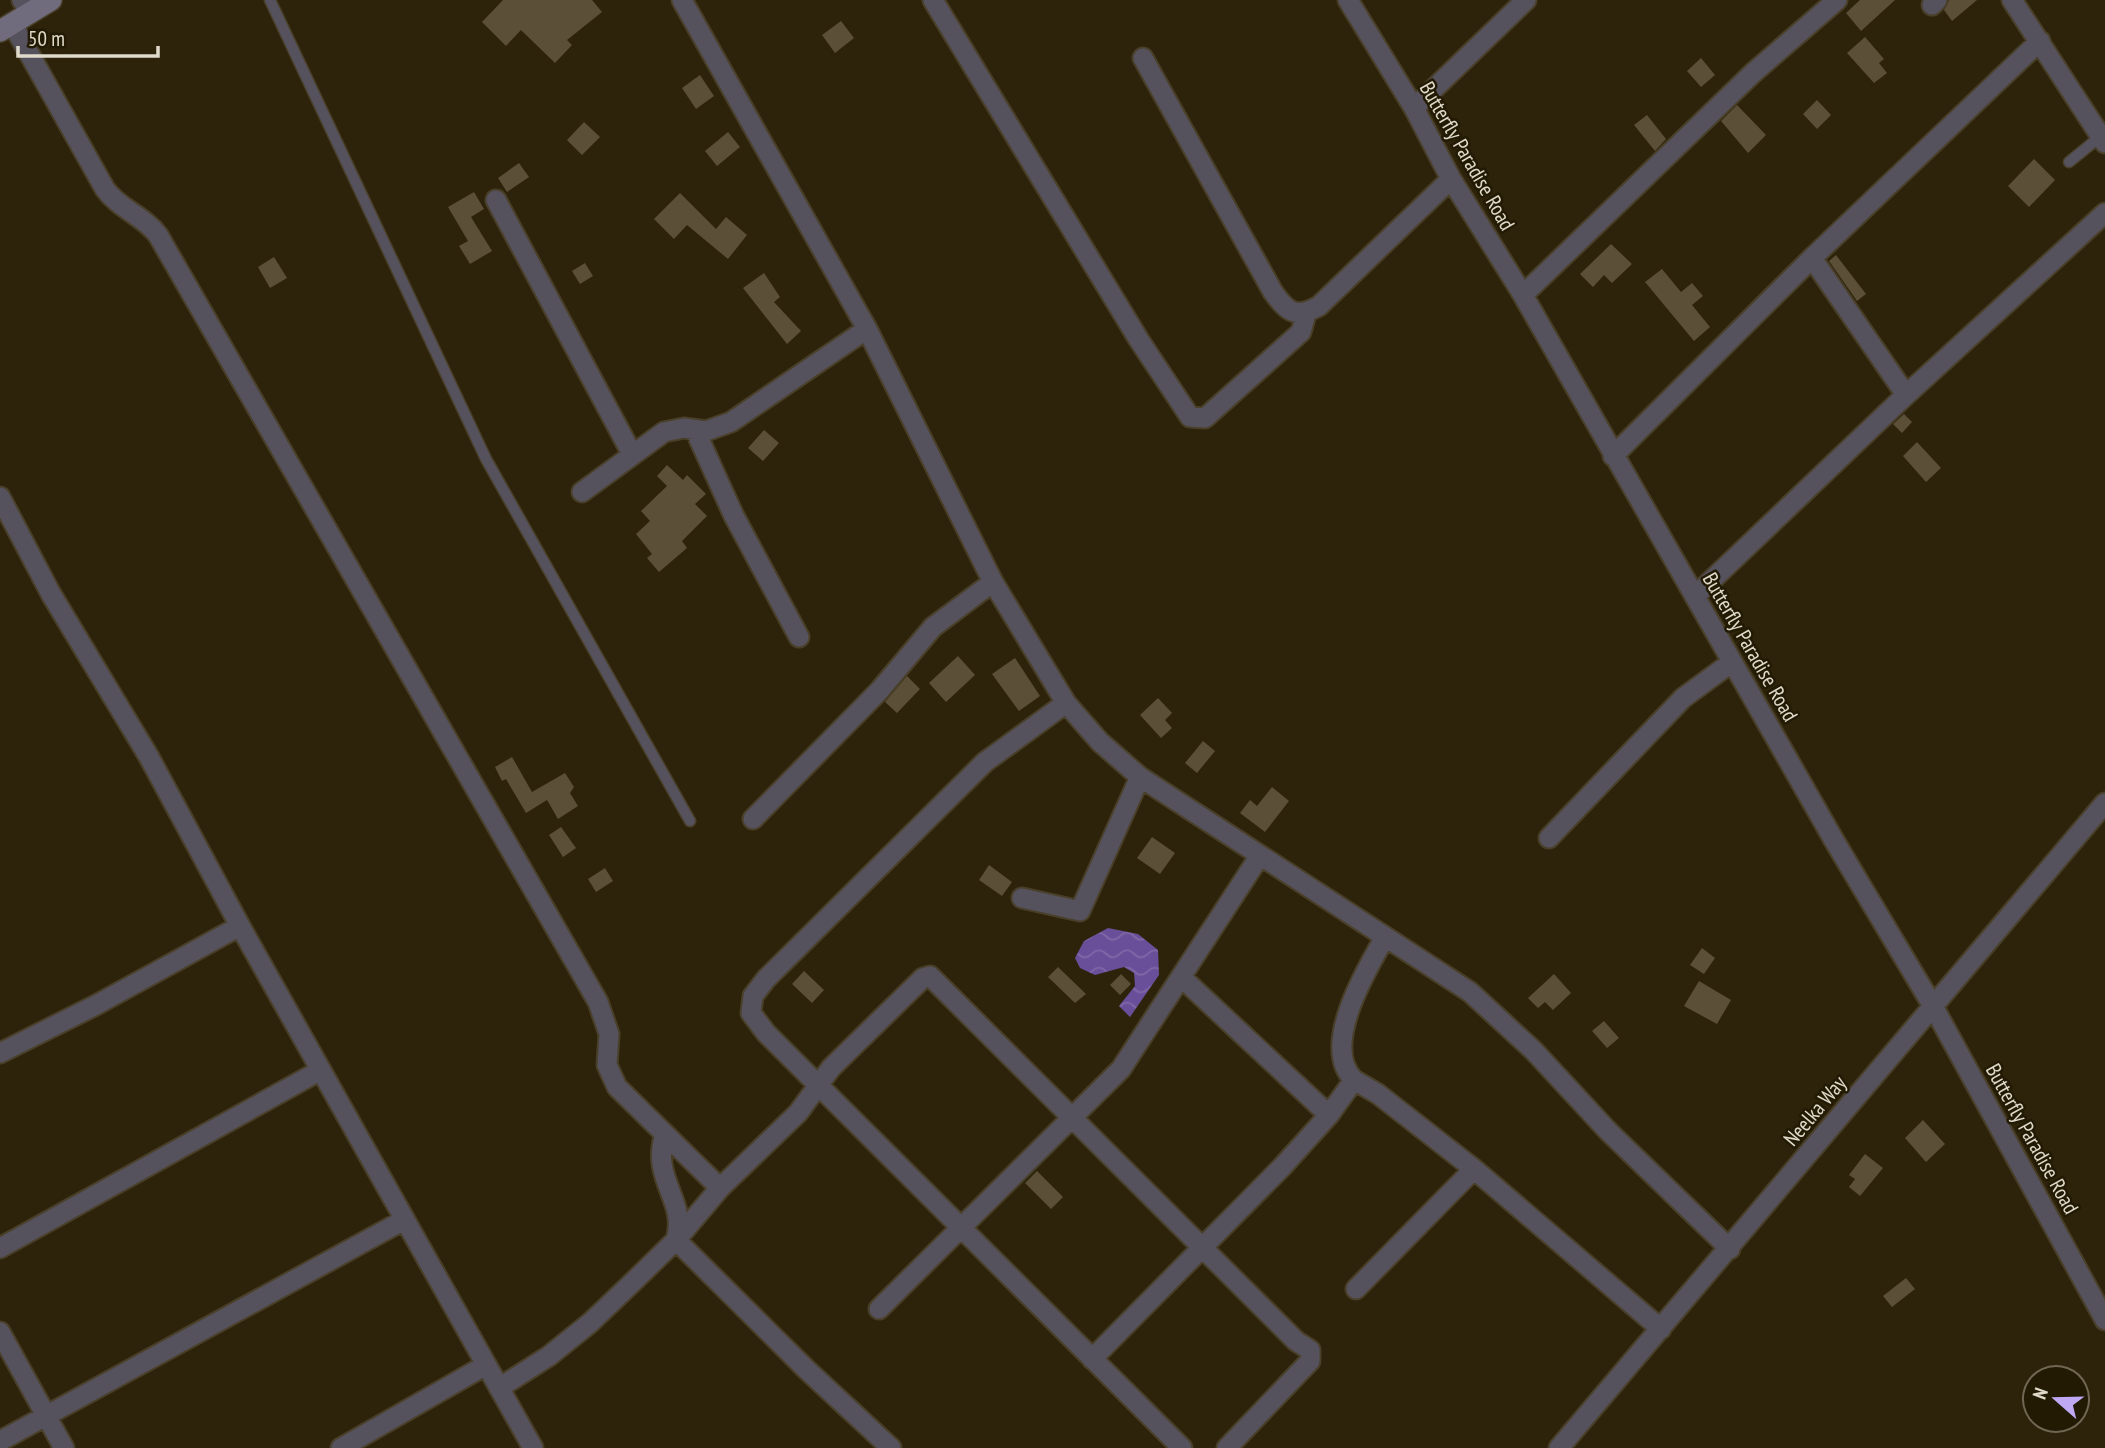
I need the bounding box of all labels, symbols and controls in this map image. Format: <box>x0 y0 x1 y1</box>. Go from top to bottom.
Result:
scale bar <box>18 14 158 58</box>
text: 50 m <box>28 25 65 52</box>
street label: Butterfly Paradise Road <box>1414 76 1521 235</box>
street label: Butterfly Paradise Road <box>1697 567 1804 726</box>
street label: Butterfly Paradise Road <box>1980 1059 2085 1219</box>
street label: Neelka Way <box>1777 1070 1852 1151</box>
north arrow <box>2021 1364 2091 1434</box>
text: N <box>2027 1384 2053 1402</box>

